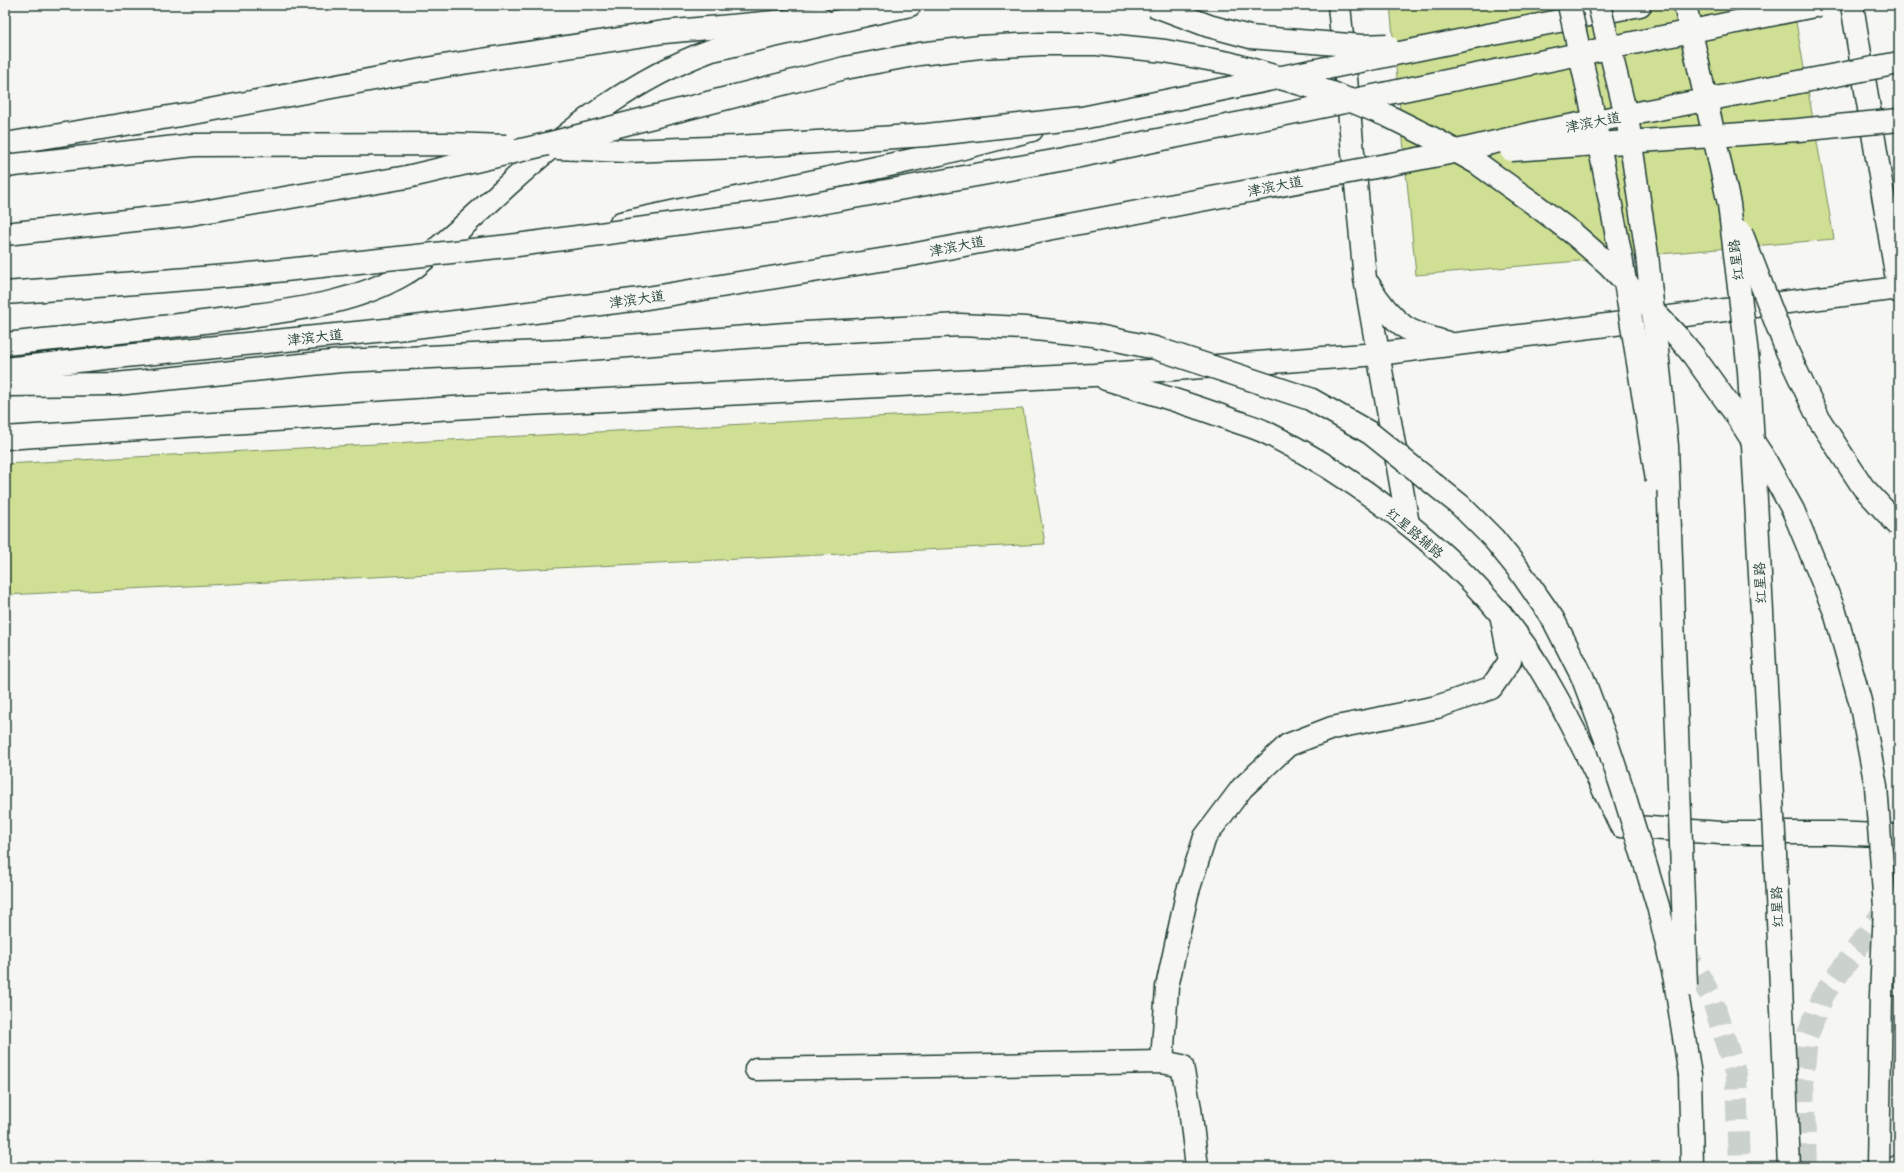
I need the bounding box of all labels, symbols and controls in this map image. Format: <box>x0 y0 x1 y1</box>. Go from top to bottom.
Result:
street label: 津滨大道 <box>1564 108 1623 139</box>
street label: 津滨大道 <box>1246 172 1305 203</box>
street label: 津滨大道 <box>928 232 987 263</box>
street label: 红星路 <box>1725 238 1750 282</box>
street label: 津滨大道 <box>608 286 666 315</box>
street label: 津滨大道 <box>286 325 344 352</box>
street label: 红星路辅路 <box>1380 504 1448 565</box>
street label: 红星路 <box>1750 561 1773 604</box>
street label: 红星路 <box>1767 885 1790 928</box>

